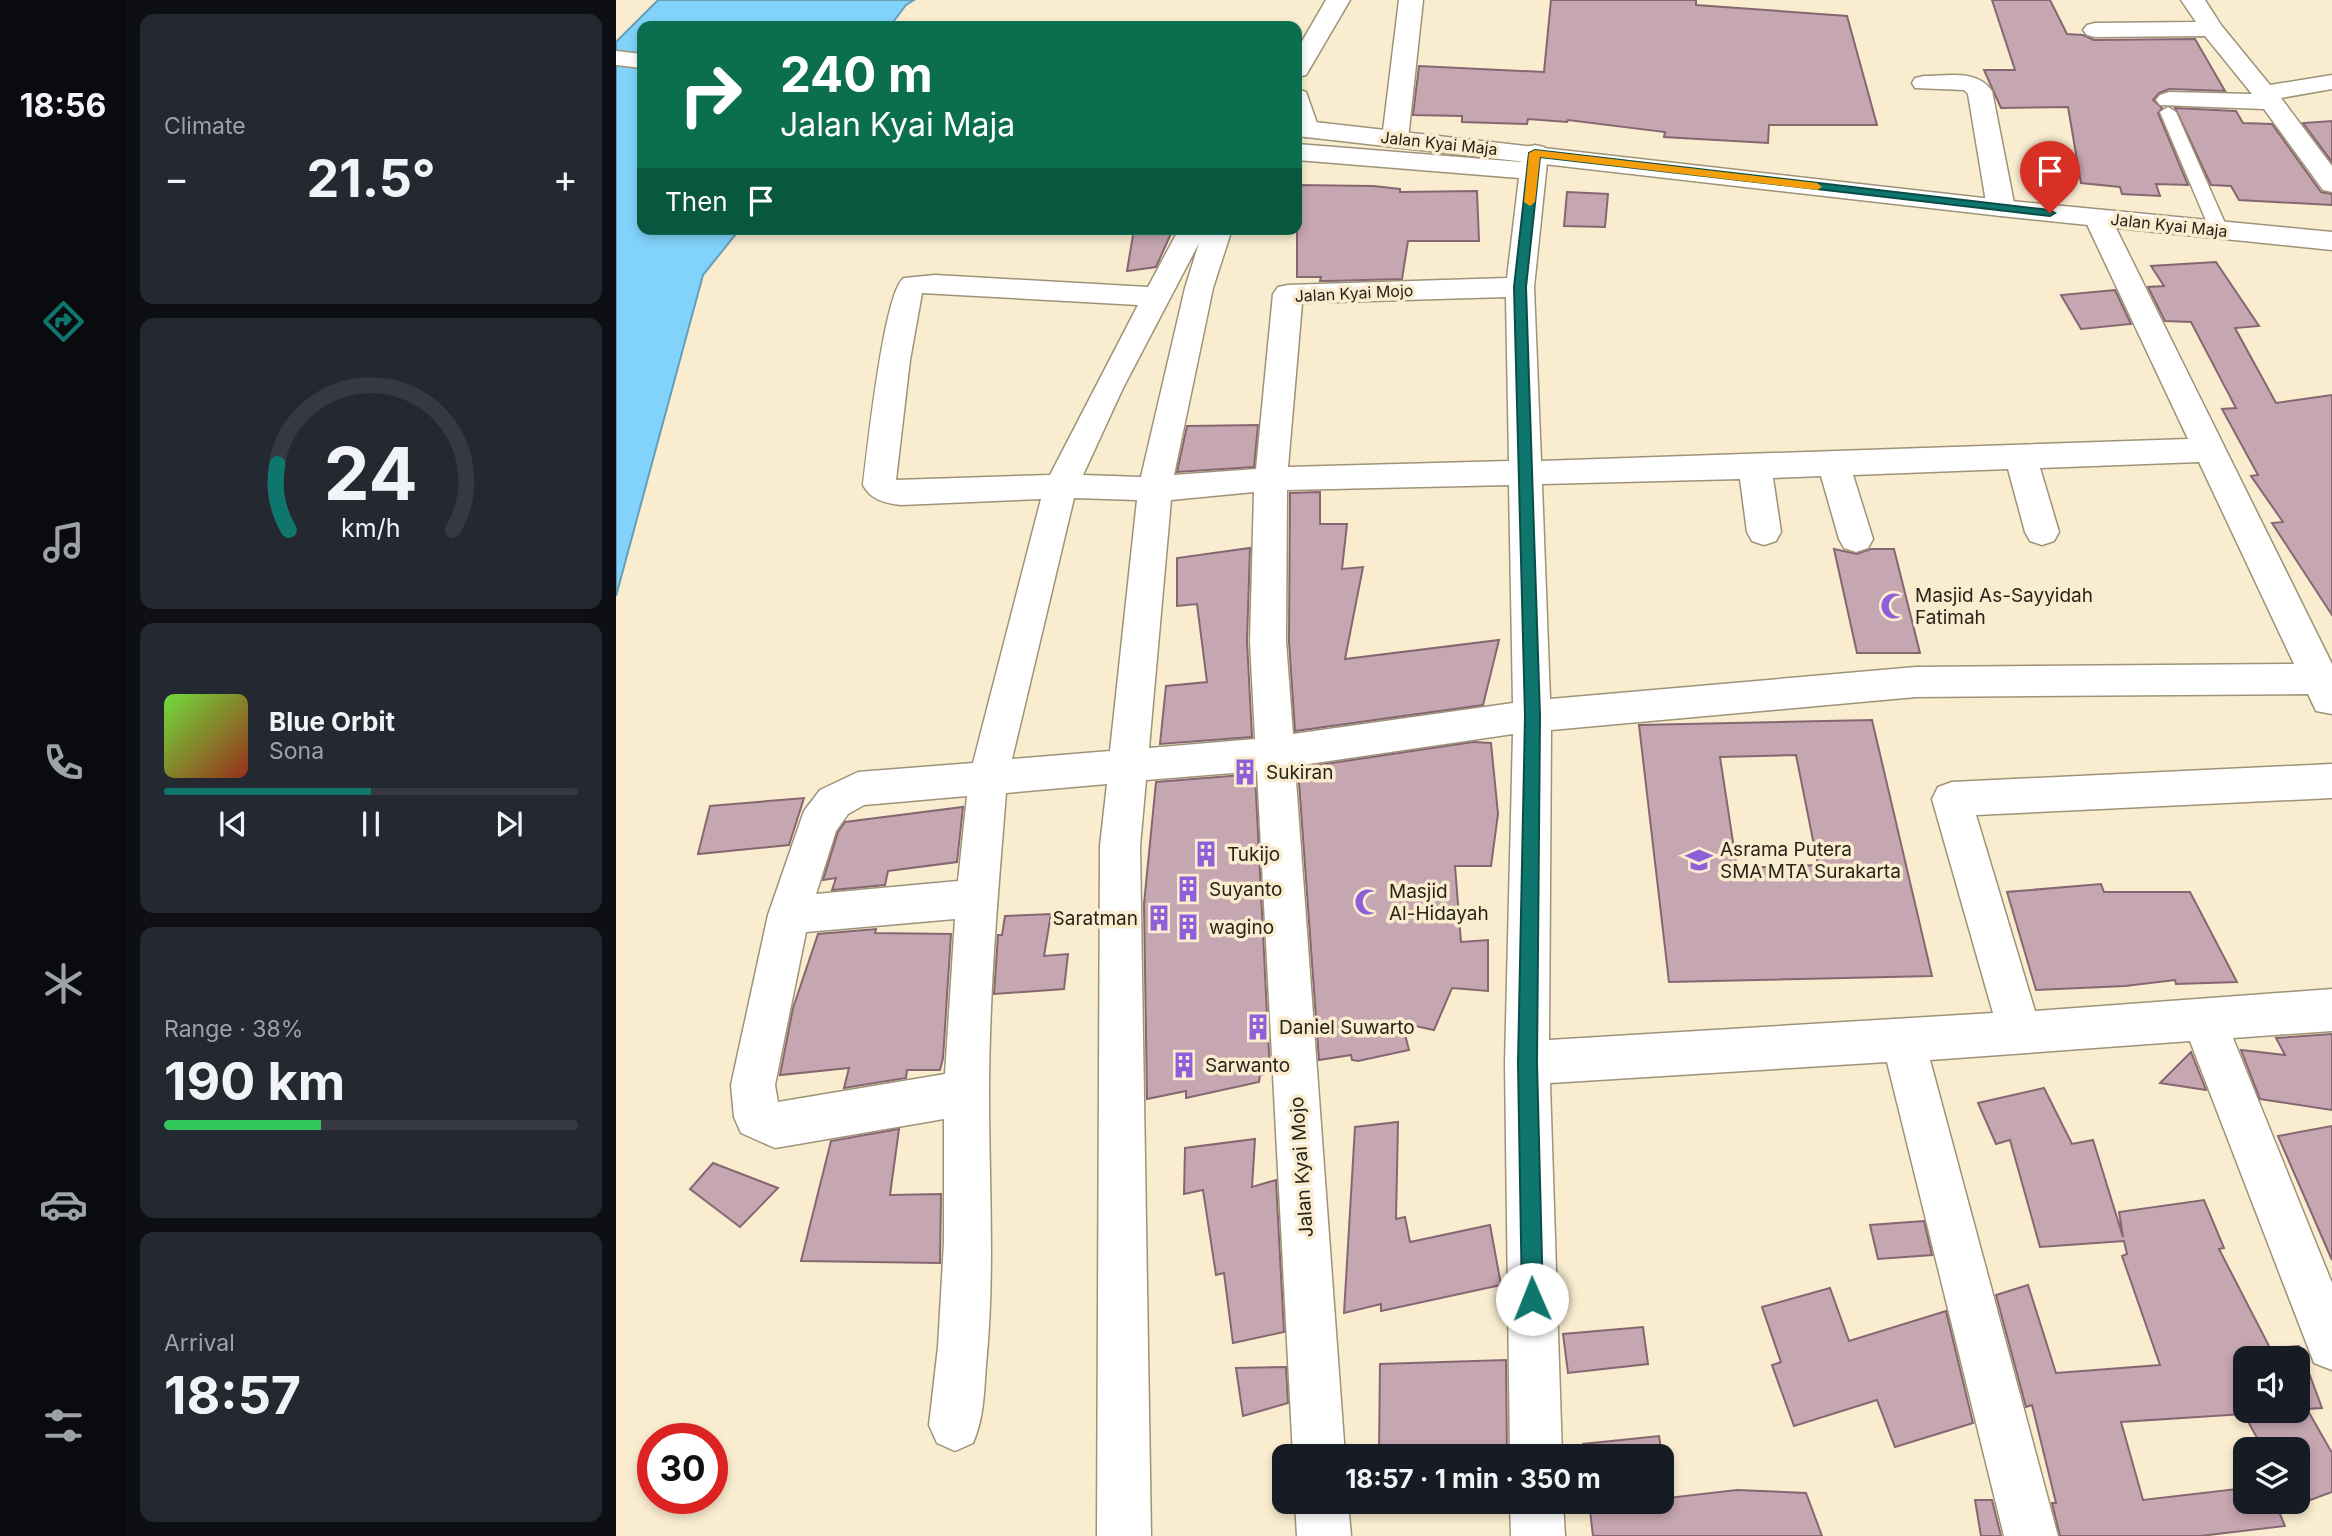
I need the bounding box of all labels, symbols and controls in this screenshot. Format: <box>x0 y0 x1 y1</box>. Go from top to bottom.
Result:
text: 240 m <box>780 45 933 104</box>
icon: right <box>665 49 756 140</box>
text: 18:56 <box>20 86 106 125</box>
text: Jalan Kyai Maja <box>780 105 1015 144</box>
text: Climate <box>164 112 246 140</box>
street label: Jalan Kyai Maja <box>1379 127 1499 159</box>
pin <box>2020 141 2080 213</box>
text: 21.5° <box>306 147 436 210</box>
icon: arrive <box>2031 152 2069 190</box>
text: − <box>164 155 189 201</box>
text: + <box>553 155 578 201</box>
icon: arrive <box>742 182 780 220</box>
text: Then <box>665 186 728 217</box>
street label: Jalan Kyai Maja <box>2109 209 2229 241</box>
street label: Jalan Kyai Mojo <box>1294 280 1414 306</box>
icon: directions <box>39 297 88 346</box>
text: 24 <box>324 429 418 518</box>
text: km/h <box>341 512 401 542</box>
icon: music <box>39 518 88 567</box>
place label: Masjid As-Sayyidah Fatimah <box>1915 584 2093 629</box>
mosque icon: Masjid As-Sayyidah Fatimah <box>1879 591 1909 621</box>
text: Blue Orbit <box>269 706 395 737</box>
text: Sona <box>269 737 324 765</box>
icon: phone <box>39 738 88 787</box>
building icon: Sukiran <box>1230 757 1260 787</box>
place label: Sukiran <box>1266 761 1334 784</box>
icon: previous <box>214 805 252 843</box>
icon: pause <box>352 805 390 843</box>
icon: next <box>490 805 528 843</box>
place label: Asrama Putera SMA MTA Surakarta <box>1720 838 1901 883</box>
building icon: Tukijo <box>1191 839 1221 869</box>
place label: Tukijo <box>1227 843 1280 866</box>
school or university icon: Asrama Putera SMA MTA Surakarta <box>1684 845 1714 875</box>
building icon: Suyanto <box>1173 874 1203 904</box>
place label: Suyanto <box>1209 878 1282 901</box>
place label: Masjid Al-Hidayah <box>1389 880 1489 925</box>
mosque icon: Masjid Al-Hidayah <box>1353 887 1383 917</box>
building icon: Saratman <box>1144 903 1174 933</box>
place label: Saratman <box>1053 907 1138 930</box>
building icon: wagino <box>1173 912 1203 942</box>
place label: wagino <box>1209 916 1274 939</box>
icon: climate <box>39 959 88 1008</box>
building icon: Daniel Suwarto <box>1243 1012 1273 1042</box>
text: Range · 38% <box>164 1015 303 1043</box>
place label: Daniel Suwarto <box>1279 1016 1415 1039</box>
text: 190 km <box>164 1050 345 1113</box>
building icon: Sarwanto <box>1169 1050 1199 1080</box>
place label: Sarwanto <box>1205 1054 1290 1077</box>
street label: Jalan Kyai Mojo <box>1285 1096 1318 1238</box>
icon: car <box>39 1180 88 1229</box>
position arrow <box>1495 1262 1569 1336</box>
text: Arrival <box>164 1329 235 1357</box>
map controls <box>2233 1346 2310 1514</box>
button: sound <box>2233 1346 2310 1423</box>
text: 18:57 <box>164 1364 301 1427</box>
icon: filters <box>39 1401 88 1450</box>
speed limit sign: 30 <box>637 1423 728 1514</box>
button: layers <box>2233 1437 2310 1514</box>
text: 18:57 · 1 min · 350 m <box>1345 1463 1601 1494</box>

